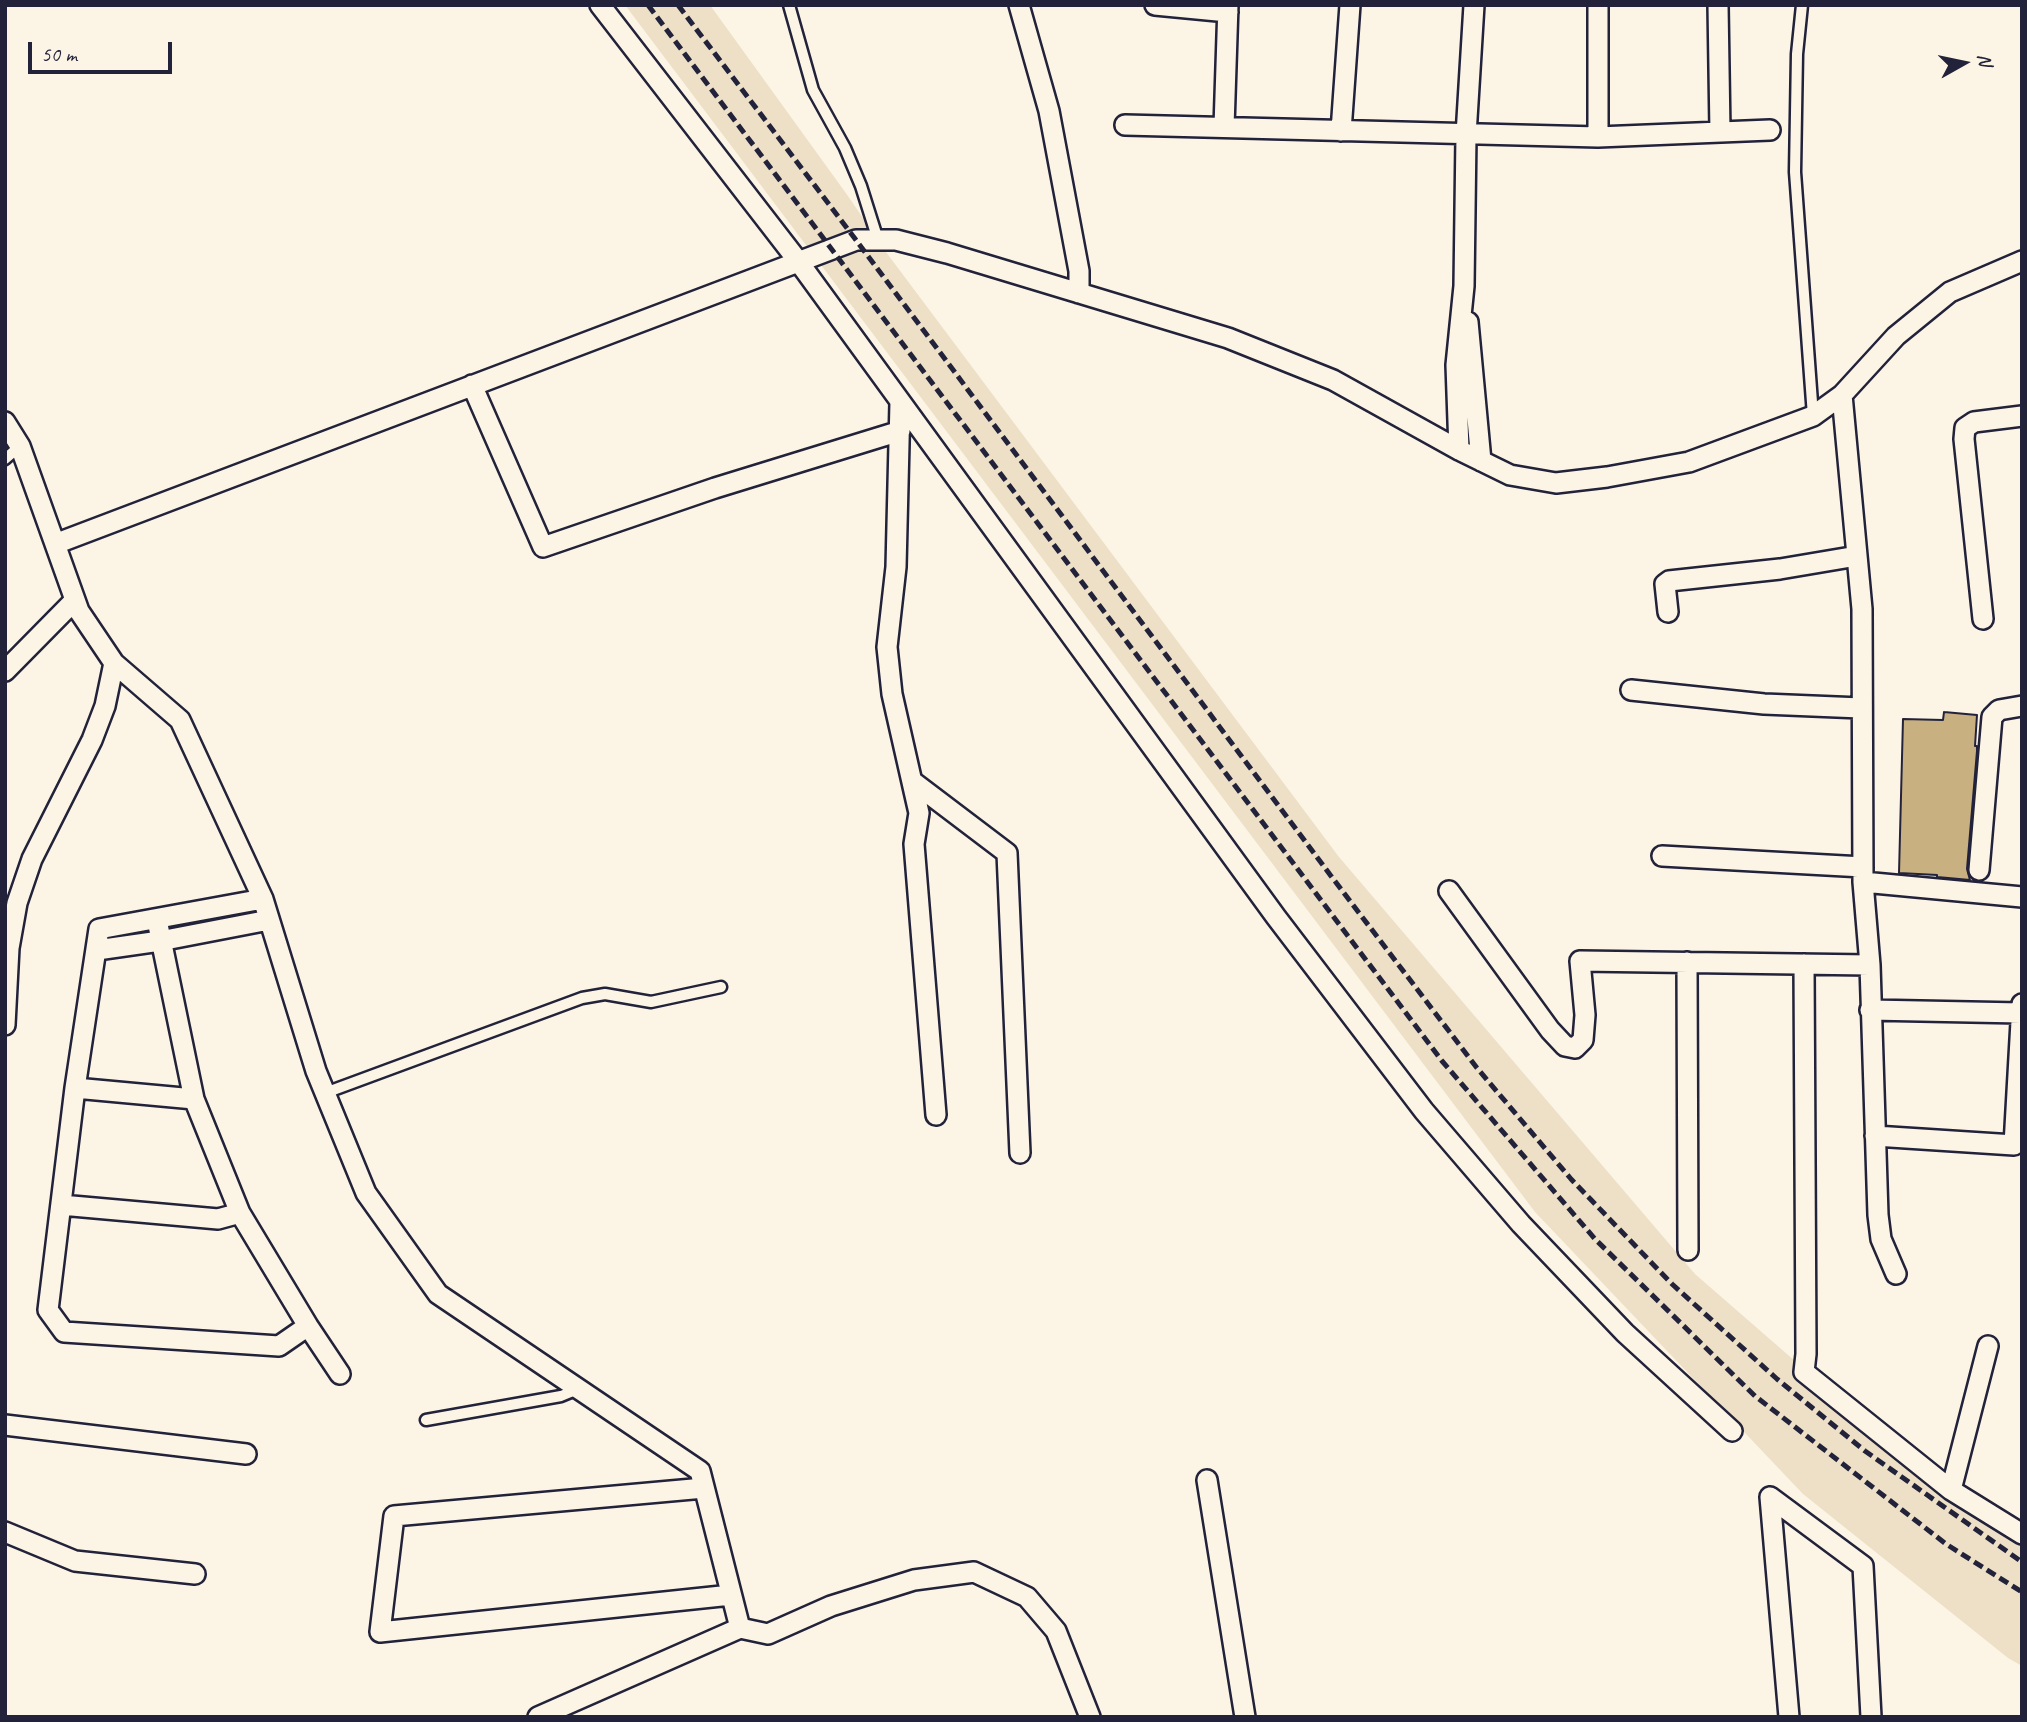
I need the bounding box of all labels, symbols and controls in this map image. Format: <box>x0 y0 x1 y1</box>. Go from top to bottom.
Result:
scale bar <box>32 28 175 72</box>
north arrow <box>1929 28 1999 98</box>
text: 50 m <box>41 41 77 67</box>
text: N <box>1972 52 1998 67</box>

